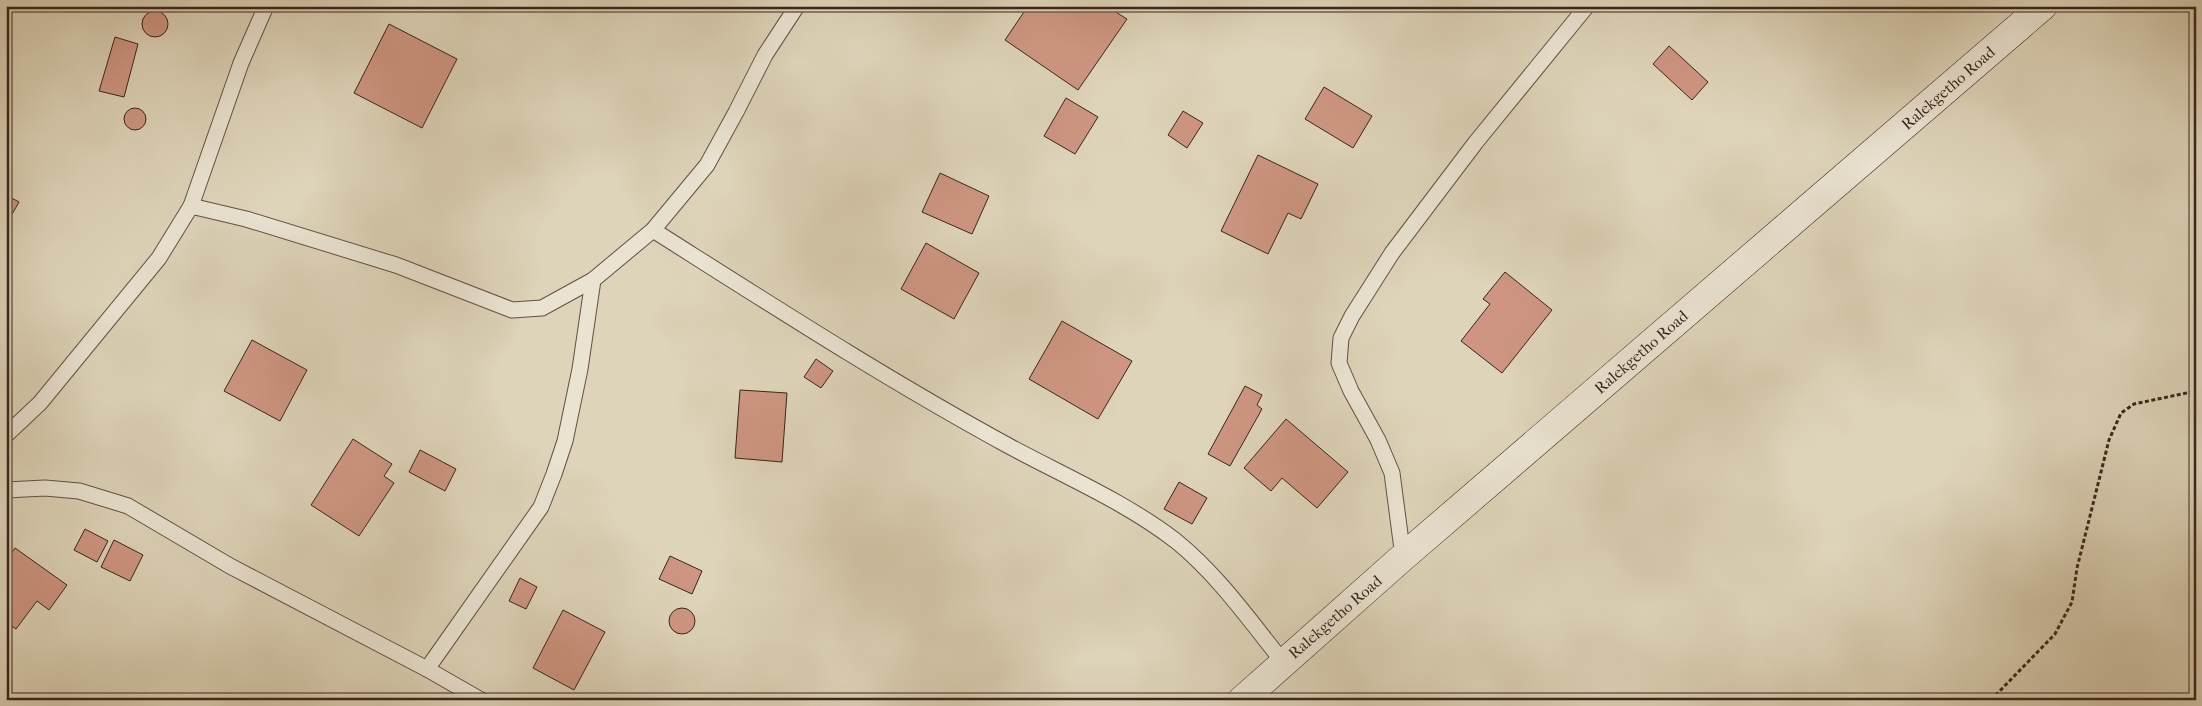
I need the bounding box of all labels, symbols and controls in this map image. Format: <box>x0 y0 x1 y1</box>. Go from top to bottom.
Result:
street label: Ralekgetho Road <box>1897 42 1999 134</box>
street label: Ralekgetho Road <box>1590 306 1692 398</box>
street label: Ralekgetho Road <box>1284 571 1386 663</box>

